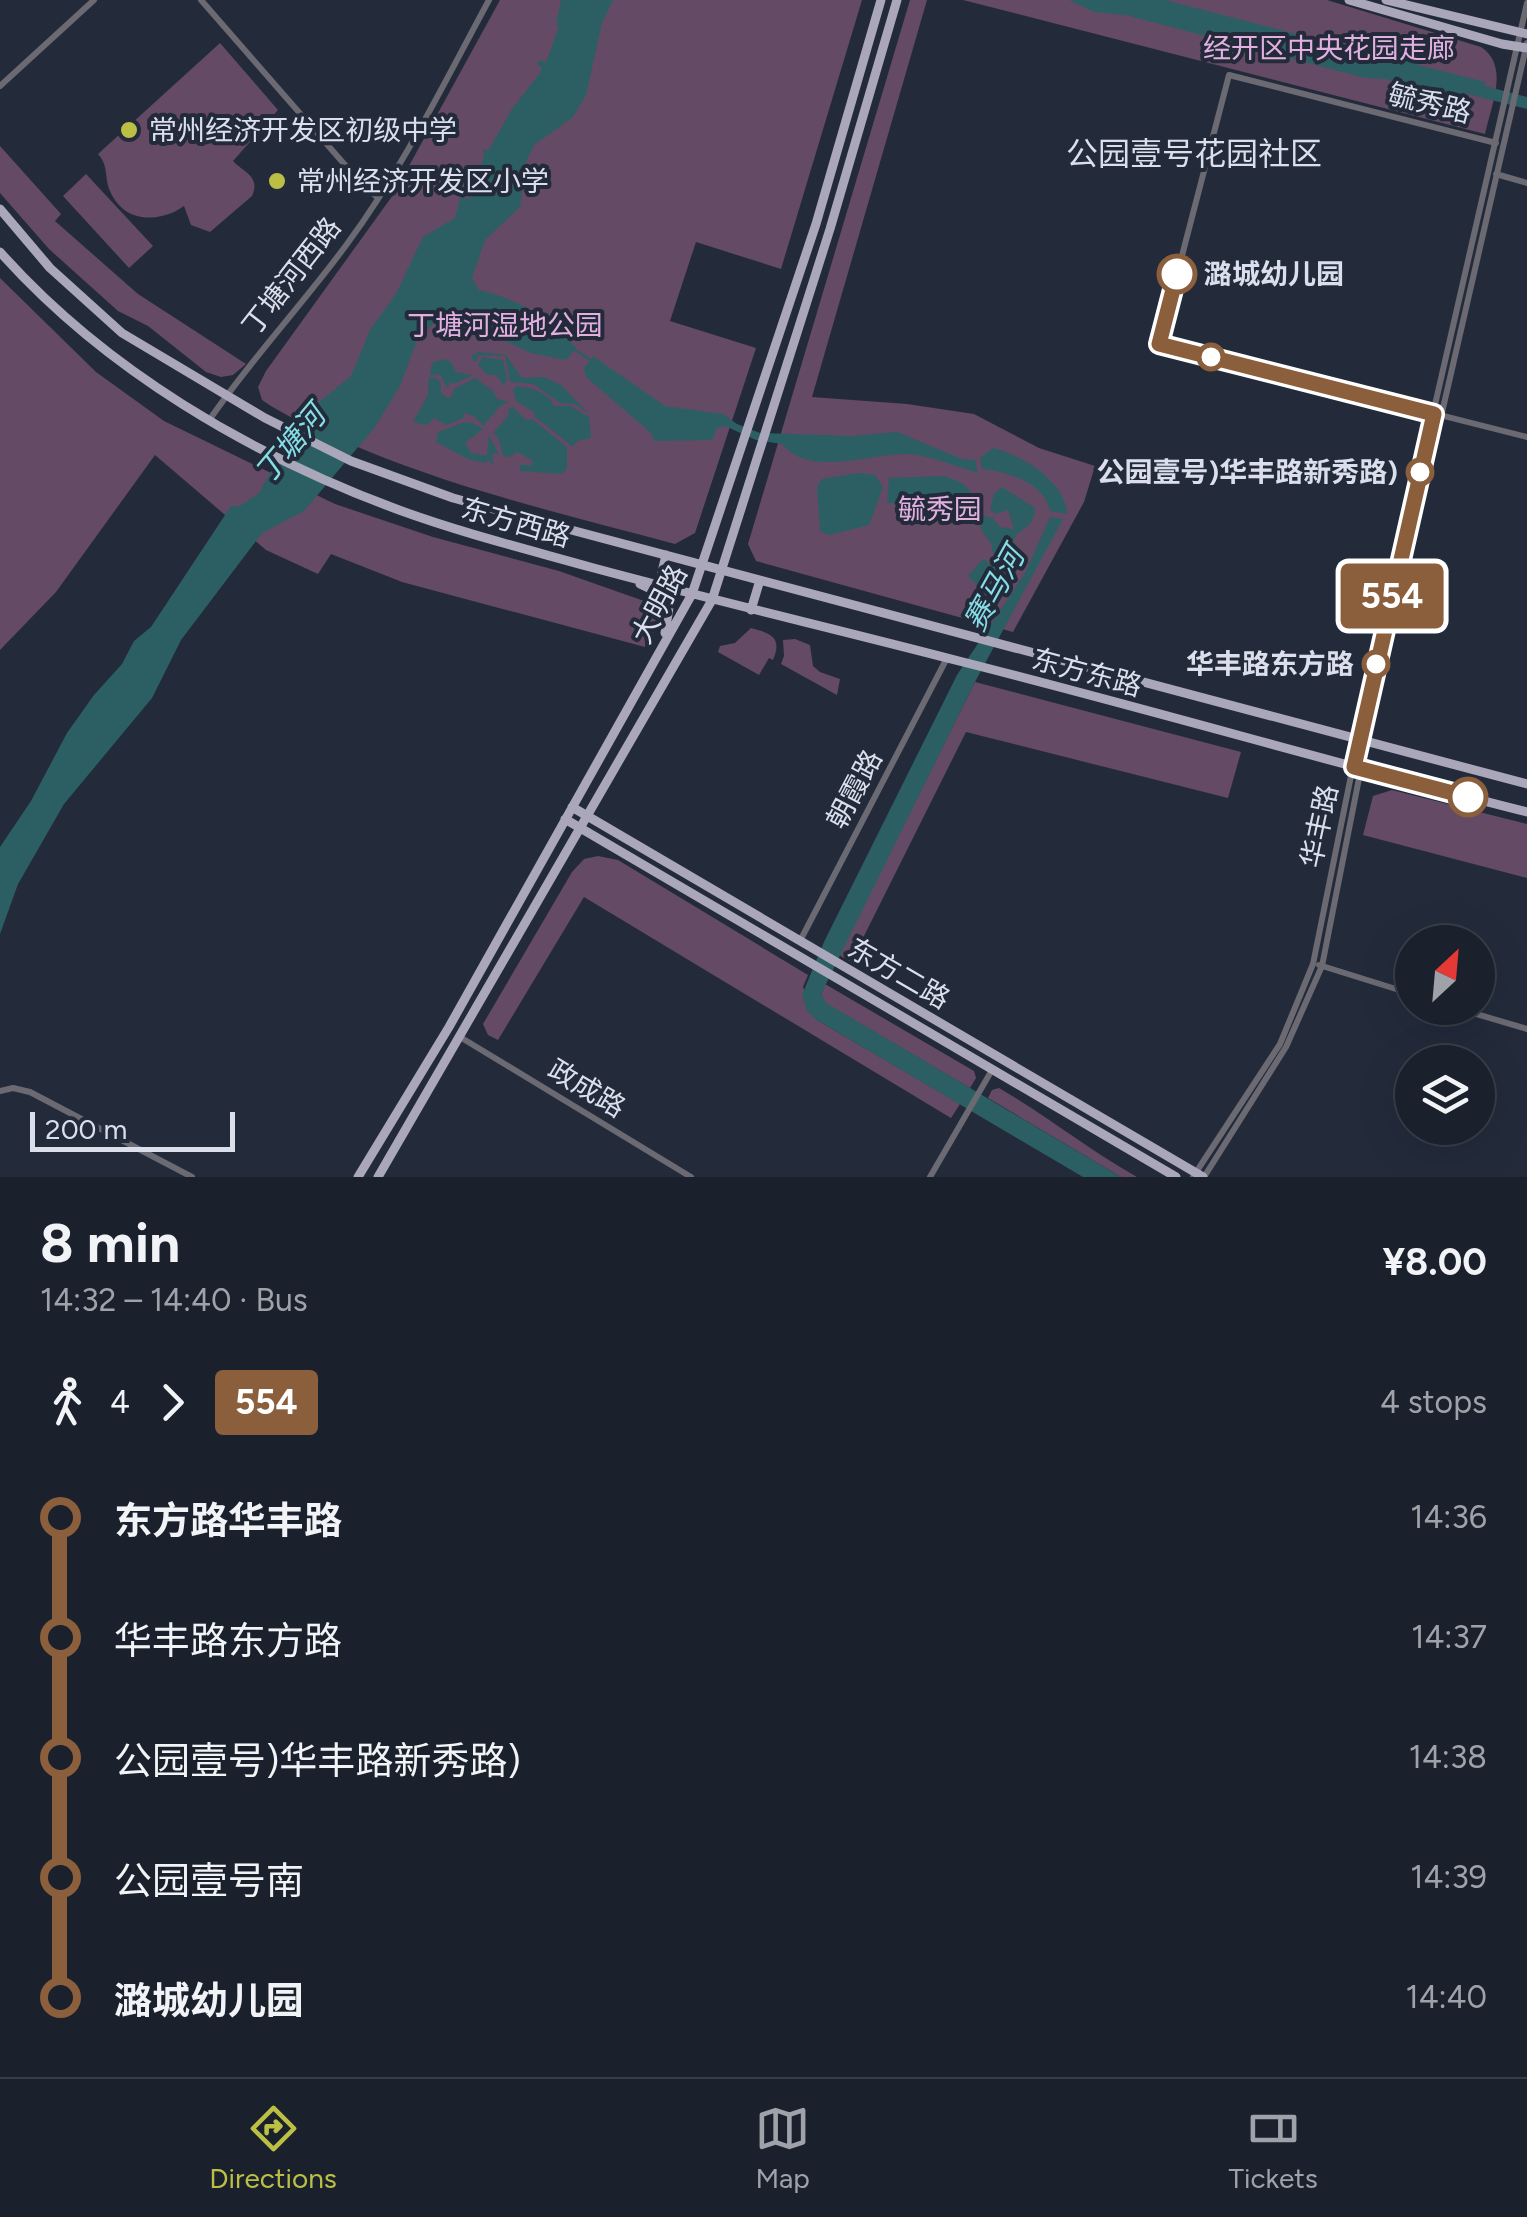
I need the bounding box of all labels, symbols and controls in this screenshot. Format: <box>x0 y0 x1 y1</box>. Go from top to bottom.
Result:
park label: 经开区中央花园走廊 <box>1203 31 1455 65</box>
street label: 毓秀路 <box>1385 76 1475 130</box>
place label: 常州经济开发区初级中学 <box>149 113 457 147</box>
marker: 常州经济开发区初级中学 <box>118 119 140 141</box>
district label: 公园壹号花园社区 <box>1066 135 1322 173</box>
place label: 常州经济开发区小学 <box>297 164 549 198</box>
marker: 常州经济开发区小学 <box>266 170 288 192</box>
street label: 丁塘河西路 <box>235 210 347 342</box>
marker: 潞城幼儿园 <box>1158 255 1196 293</box>
place label: 潞城幼儿园 <box>1204 257 1344 291</box>
park label: 丁塘河湿地公园 <box>407 308 603 342</box>
unlabelled marker <box>1198 344 1224 370</box>
water label: 丁塘河 <box>247 394 336 490</box>
place label: 公园壹号)华丰路新秀路) <box>1097 455 1398 489</box>
marker: 公园壹号)华丰路新秀路) <box>1407 459 1433 485</box>
street label: 东方西路 <box>457 490 575 554</box>
park label: 毓秀园 <box>898 492 982 526</box>
water label: 赛马河 <box>956 536 1034 637</box>
street label: 大明路 <box>624 559 694 649</box>
line badge: 554 <box>1334 564 1450 628</box>
text: 554 <box>1361 575 1423 617</box>
street label: 东方东路 <box>1029 641 1145 703</box>
place label: 华丰路东方路 <box>1186 647 1354 681</box>
marker: 华丰路东方路 <box>1363 651 1389 677</box>
street label: 朝霞路 <box>819 744 889 834</box>
unlabelled marker <box>1449 778 1487 816</box>
street label: 华丰路 <box>1294 781 1344 871</box>
north arrow <box>1395 925 1495 1025</box>
map controls <box>1395 925 1495 1145</box>
street label: 东方二路 <box>842 930 956 1016</box>
button: layers <box>1395 1045 1495 1145</box>
street label: 政成路 <box>542 1052 632 1124</box>
scale bar <box>30 1107 235 1152</box>
text: 200 m <box>45 1112 127 1146</box>
text: 8 min <box>40 1210 180 1276</box>
text: ¥8.00 <box>1382 1239 1487 1285</box>
text: 14:32 – 14:40 · Bus <box>40 1281 308 1319</box>
icon: walk <box>40 1375 95 1430</box>
icon: forward <box>145 1375 200 1430</box>
text: 554 <box>235 1381 298 1423</box>
text: 4 <box>110 1383 130 1421</box>
text: 4 stops <box>1380 1383 1487 1421</box>
text: 东方路华丰路 <box>114 1498 342 1544</box>
text: 14:36 <box>1410 1498 1487 1536</box>
text: 华丰路东方路 <box>114 1618 342 1664</box>
text: 14:37 <box>1411 1618 1487 1656</box>
text: 公园壹号)华丰路新秀路) <box>114 1738 521 1784</box>
text: 14:38 <box>1409 1738 1487 1776</box>
text: 公园壹号南 <box>114 1858 304 1904</box>
text: 14:39 <box>1410 1858 1487 1896</box>
text: 潞城幼儿园 <box>114 1978 304 2024</box>
text: 14:40 <box>1405 1978 1487 2016</box>
tab: Directions <box>209 2101 337 2195</box>
tab: Map <box>755 2101 810 2195</box>
tab: Tickets <box>1229 2101 1318 2195</box>

